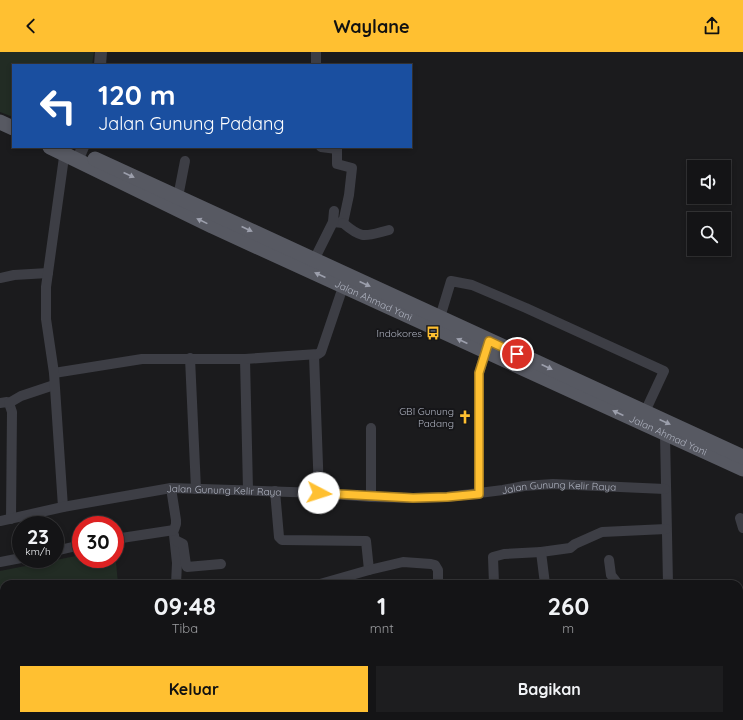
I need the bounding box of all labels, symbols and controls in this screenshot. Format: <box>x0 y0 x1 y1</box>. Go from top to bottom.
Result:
icon: back <box>20 15 42 37</box>
text: Waylane <box>333 15 410 38</box>
icon: share <box>701 15 723 37</box>
text: 120 m <box>98 77 176 112</box>
icon: left <box>32 80 84 132</box>
text: Jalan Gunung Padang <box>98 112 285 135</box>
map controls <box>687 160 731 256</box>
button: sound <box>687 160 731 204</box>
one-way arrow <box>123 172 135 178</box>
button: search <box>687 212 731 256</box>
one-way arrow <box>196 218 207 224</box>
one-way arrow <box>241 226 253 232</box>
one-way arrow <box>314 272 326 279</box>
street label: Jalan Ahmad Yani <box>333 277 415 323</box>
one-way arrow <box>359 281 371 287</box>
bus stop icon: Indokores <box>425 325 441 341</box>
place label: Indokores <box>376 327 422 340</box>
pin <box>500 337 534 371</box>
one-way arrow <box>456 338 468 344</box>
icon: arrive <box>506 343 528 365</box>
one-way arrow <box>541 365 553 371</box>
place label: GBI Gunung Padang <box>399 405 454 430</box>
church icon: GBI Gunung Padang <box>457 409 473 425</box>
one-way arrow <box>613 410 624 416</box>
street label: Jalan Ahmad Yani <box>627 411 709 458</box>
one-way arrow <box>659 419 670 425</box>
position arrow <box>298 472 340 514</box>
street label: Jalan Gunung Kelir Raya <box>500 477 617 497</box>
street label: Jalan Gunung Kelir Raya <box>165 481 282 498</box>
speed limit sign: 30 <box>72 516 124 568</box>
text: 23 <box>27 524 49 549</box>
text: km/h <box>25 545 51 558</box>
text: 09:48 <box>154 591 216 621</box>
text: 1 <box>377 591 386 621</box>
text: 260 <box>547 591 589 621</box>
text: Tiba <box>172 620 198 636</box>
text: mnt <box>370 620 394 636</box>
text: m <box>562 620 574 636</box>
button: Keluar <box>20 666 368 712</box>
button: Bagikan <box>376 666 723 712</box>

